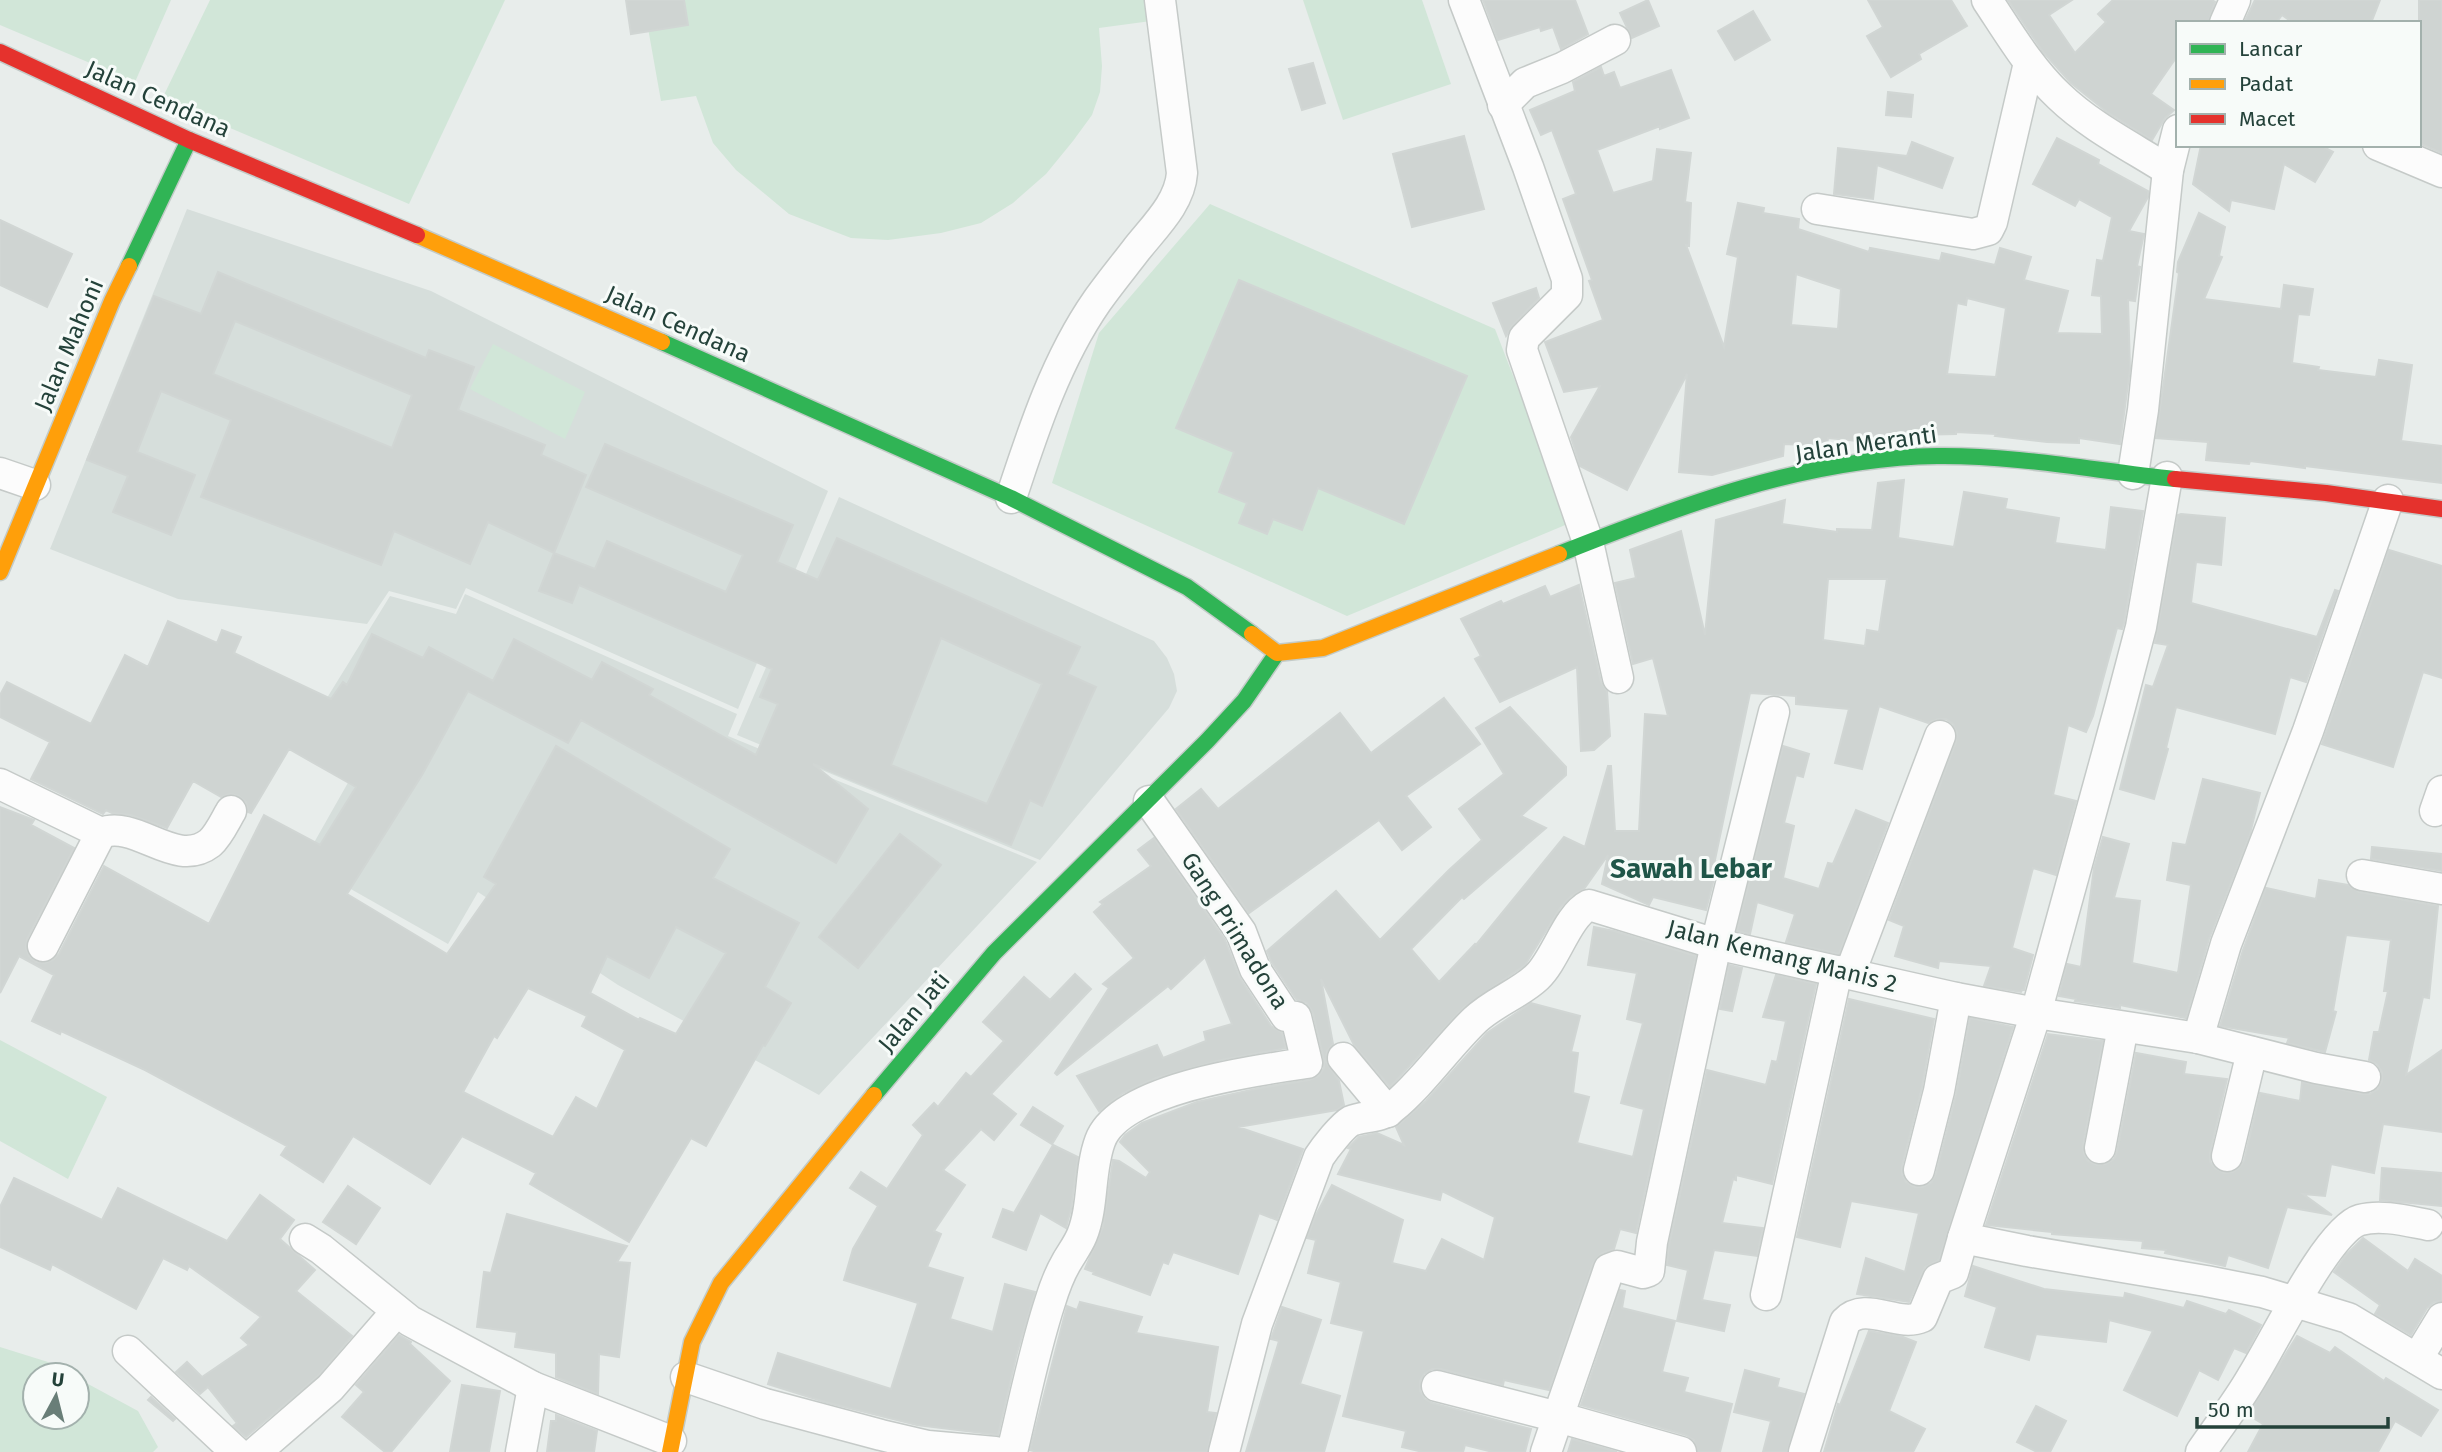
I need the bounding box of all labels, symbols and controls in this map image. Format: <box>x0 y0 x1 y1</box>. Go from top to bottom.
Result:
legend <box>2176 21 2421 147</box>
text: Lancar <box>2239 36 2302 62</box>
street label: Jalan Cendana <box>81 55 235 143</box>
text: Padat <box>2239 71 2293 97</box>
text: Macet <box>2239 106 2296 132</box>
street label: Jalan Mahoni <box>29 275 109 415</box>
street label: Jalan Cendana <box>601 280 755 368</box>
street label: Jalan Meranti <box>1793 420 1939 468</box>
street label: Gang Primadona <box>1176 847 1294 1015</box>
district label: Sawah Lebar <box>1610 852 1773 885</box>
street label: Jalan Kemang Manis 2 <box>1664 914 1900 998</box>
street label: Jalan Jati <box>872 966 956 1058</box>
north arrow <box>21 1361 91 1431</box>
text: U <box>50 1367 66 1392</box>
scale bar <box>2197 1386 2388 1430</box>
text: 50 m <box>2208 1397 2254 1423</box>

